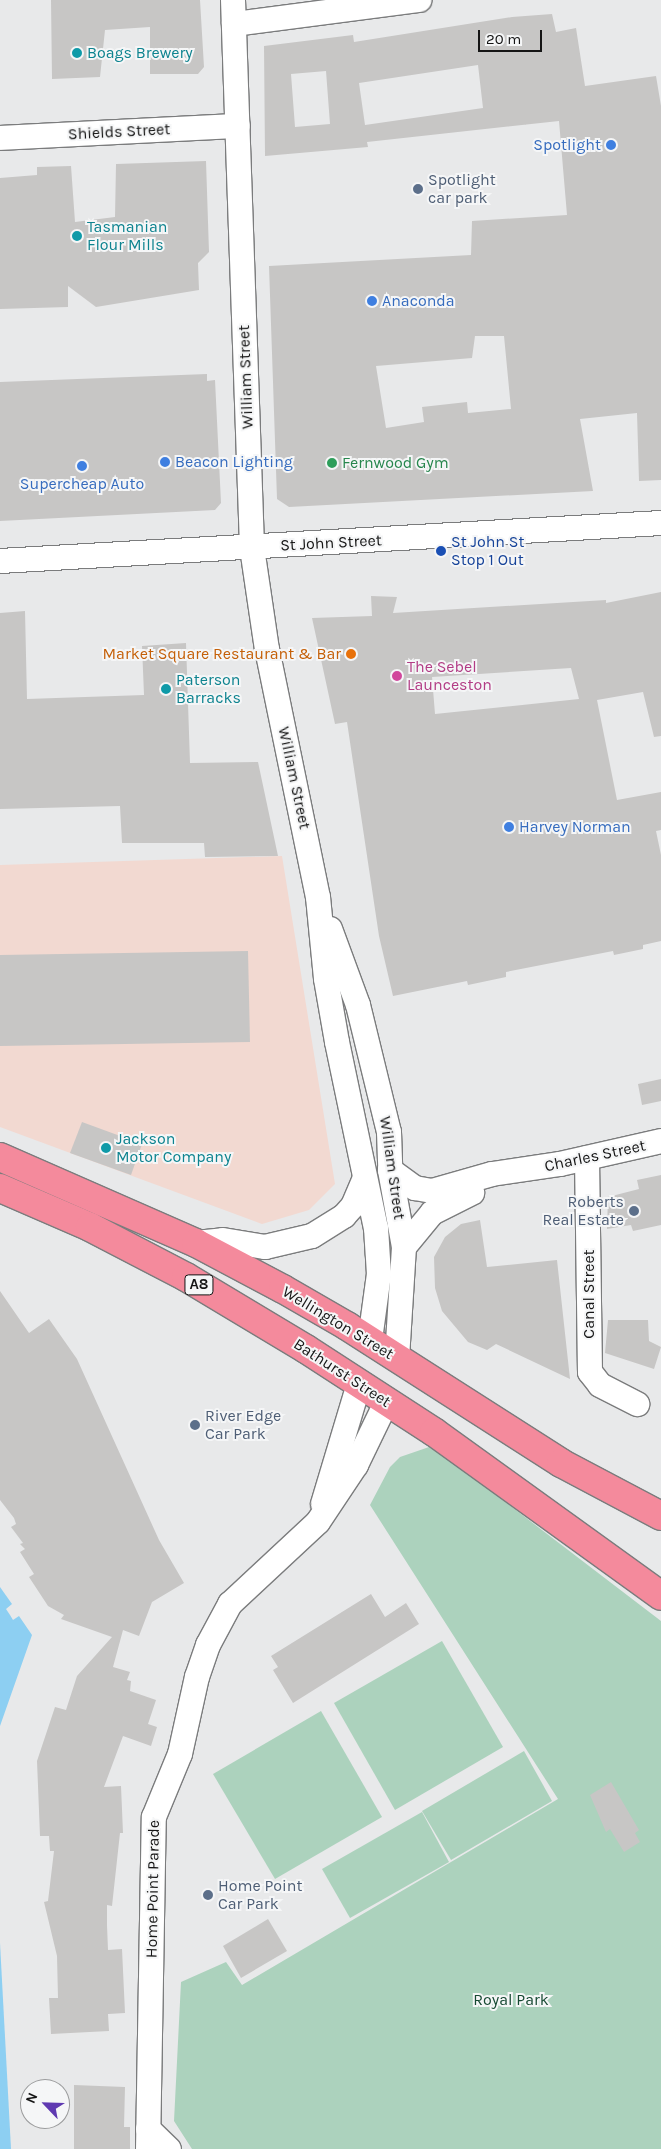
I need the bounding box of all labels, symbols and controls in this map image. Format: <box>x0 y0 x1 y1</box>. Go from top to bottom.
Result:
scale bar <box>481 20 545 52</box>
text: 20 m <box>486 30 521 48</box>
place label: Boags Brewery <box>87 43 193 63</box>
marker: Boags Brewery <box>71 47 83 59</box>
street label: Shields Street <box>67 120 171 144</box>
place label: Spotlight <box>533 135 601 155</box>
marker: Spotlight <box>605 139 617 151</box>
place label: Spotlight car park <box>428 170 496 208</box>
marker: Spotlight car park <box>412 183 424 195</box>
place label: Tasmanian Flour Mills <box>87 217 167 255</box>
marker: Tasmanian Flour Mills <box>71 230 83 242</box>
place label: Anaconda <box>382 291 455 311</box>
marker: Anaconda <box>366 295 378 307</box>
street label: William Street <box>235 325 257 429</box>
place label: Beacon Lighting <box>175 452 293 472</box>
place label: Fernwood Gym <box>342 453 449 473</box>
marker: Beacon Lighting <box>159 456 171 468</box>
marker: Fernwood Gym <box>326 457 338 469</box>
marker: Supercheap Auto <box>76 460 88 472</box>
place label: Supercheap Auto <box>20 474 144 494</box>
street label: St John Street <box>280 531 382 555</box>
place label: St John St Stop 1 Out <box>451 532 524 570</box>
marker: St John St Stop 1 Out <box>435 545 447 557</box>
place label: Market Square Restaurant & Bar <box>103 644 341 664</box>
marker: Market Square Restaurant & Bar <box>345 648 357 660</box>
place label: The Sebel Launceston <box>407 657 492 695</box>
place label: Paterson Barracks <box>176 670 241 708</box>
marker: The Sebel Launceston <box>391 670 403 682</box>
marker: Paterson Barracks <box>160 683 172 695</box>
street label: William Street <box>274 725 314 831</box>
place label: Harvey Norman <box>519 817 631 837</box>
marker: Harvey Norman <box>503 821 515 833</box>
street label: William Street <box>375 1115 409 1221</box>
place label: Jackson Motor Company <box>116 1129 231 1167</box>
street label: Charles Street <box>543 1136 647 1176</box>
marker: Jackson Motor Company <box>100 1142 112 1154</box>
place label: Roberts Real Estate <box>542 1192 624 1230</box>
marker: Roberts Real Estate <box>628 1205 640 1217</box>
street label: Canal Street <box>579 1249 599 1339</box>
road number: A8 <box>184 1272 214 1298</box>
street label: Wellington Street <box>279 1282 397 1364</box>
street label: Bathurst Street <box>290 1334 394 1412</box>
place label: River Edge Car Park <box>205 1406 281 1444</box>
marker: River Edge Car Park <box>189 1419 201 1431</box>
street label: Home Point Parade <box>142 1820 164 1958</box>
place label: Home Point Car Park <box>218 1876 302 1914</box>
marker: Home Point Car Park <box>202 1889 214 1901</box>
park label: Royal Park <box>473 1990 549 2010</box>
north arrow <box>20 2079 70 2129</box>
text: N <box>22 2090 42 2106</box>

